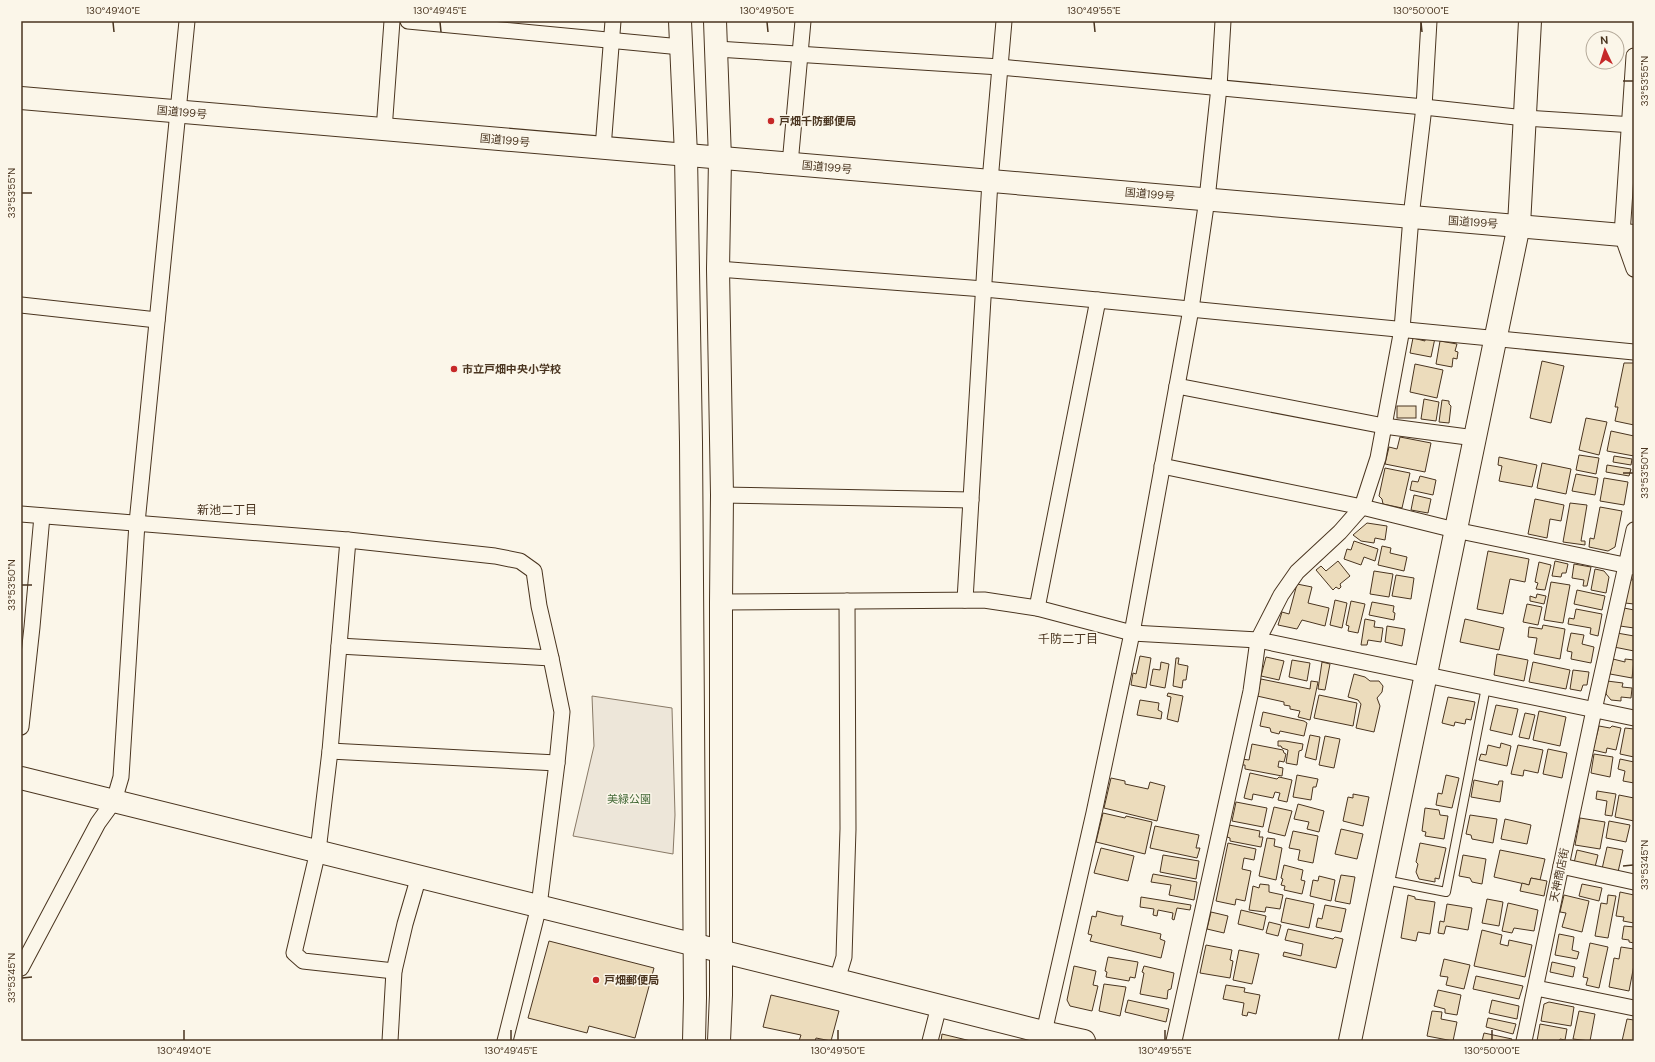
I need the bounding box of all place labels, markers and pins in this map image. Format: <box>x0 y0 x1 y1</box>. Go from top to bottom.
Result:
place label: 戸畑千防郵便局 <box>779 114 856 128</box>
marker: 戸畑千防郵便局 <box>766 116 776 126</box>
place label: 市立戸畑中央小学校 <box>462 362 561 376</box>
marker: 市立戸畑中央小学校 <box>449 364 459 374</box>
place label: 戸畑郵便局 <box>604 973 659 987</box>
marker: 戸畑郵便局 <box>591 975 601 985</box>

